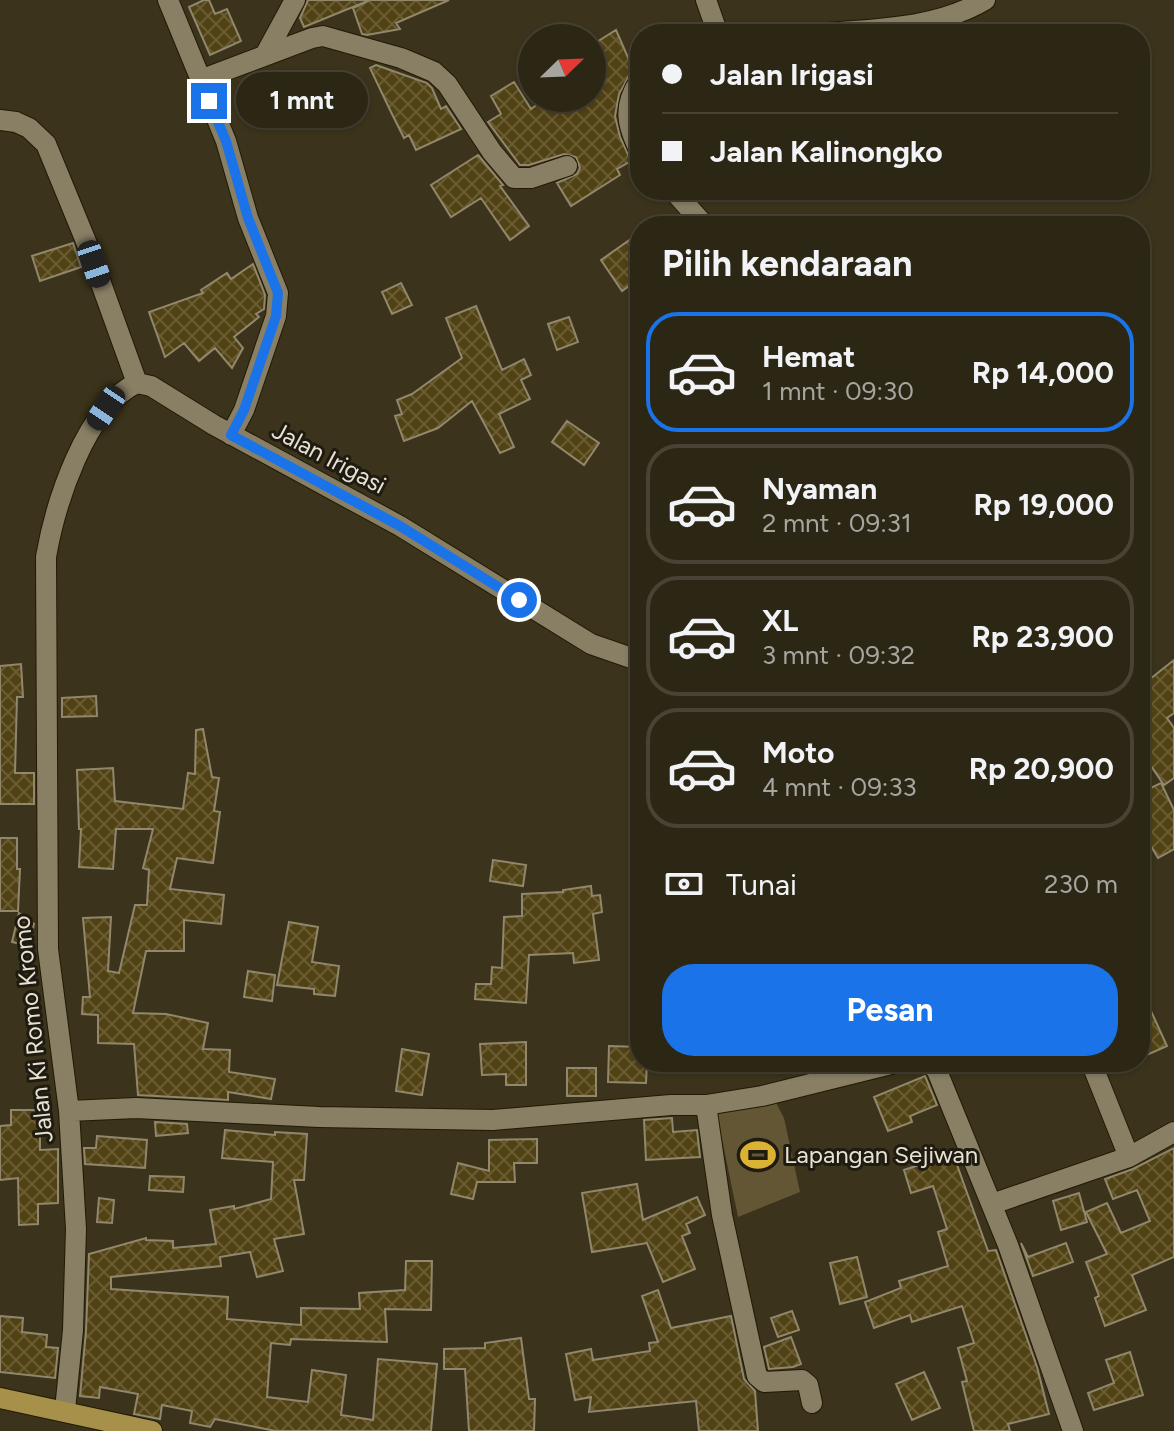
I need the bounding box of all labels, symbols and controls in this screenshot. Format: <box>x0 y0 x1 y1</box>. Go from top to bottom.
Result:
north arrow <box>518 24 606 112</box>
map controls <box>518 24 606 112</box>
text: Jalan Irigasi <box>710 56 874 93</box>
callout: 1 mnt <box>237 73 369 129</box>
route end <box>191 83 227 119</box>
text: 1 mnt <box>269 84 335 116</box>
text: Jalan Kalinongko <box>710 133 943 170</box>
car <box>75 237 113 291</box>
text: Pilih kendaraan <box>662 242 912 285</box>
icon: car <box>666 336 738 408</box>
text: Hemat <box>762 338 855 375</box>
text: Rp 14,000 <box>972 354 1114 391</box>
text: 1 mnt · 09:30 <box>762 375 914 407</box>
car <box>83 381 129 435</box>
street label: Jalan Irigasi <box>267 415 391 500</box>
icon: car <box>666 468 738 540</box>
text: Nyaman <box>762 470 877 507</box>
text: Rp 19,000 <box>973 486 1114 523</box>
text: 2 mnt · 09:31 <box>762 507 912 539</box>
route start <box>501 582 537 618</box>
icon: car <box>666 600 738 672</box>
text: XL <box>762 602 798 639</box>
text: Rp 23,900 <box>971 618 1114 655</box>
text: 3 mnt · 09:32 <box>762 639 915 671</box>
icon: car <box>666 732 738 804</box>
text: Moto <box>762 734 834 771</box>
text: Rp 20,900 <box>969 750 1114 787</box>
text: 4 mnt · 09:33 <box>762 771 917 803</box>
icon: cash <box>662 862 706 906</box>
text: Tunai <box>726 866 797 903</box>
text: 230 m <box>1044 868 1118 900</box>
street label: Jalan Ki Romo Kromo <box>6 914 59 1144</box>
button: Pesan <box>662 964 1118 1056</box>
sports icon: Lapangan Sejiwan <box>739 1136 777 1174</box>
place label: Lapangan Sejiwan <box>784 1140 978 1169</box>

